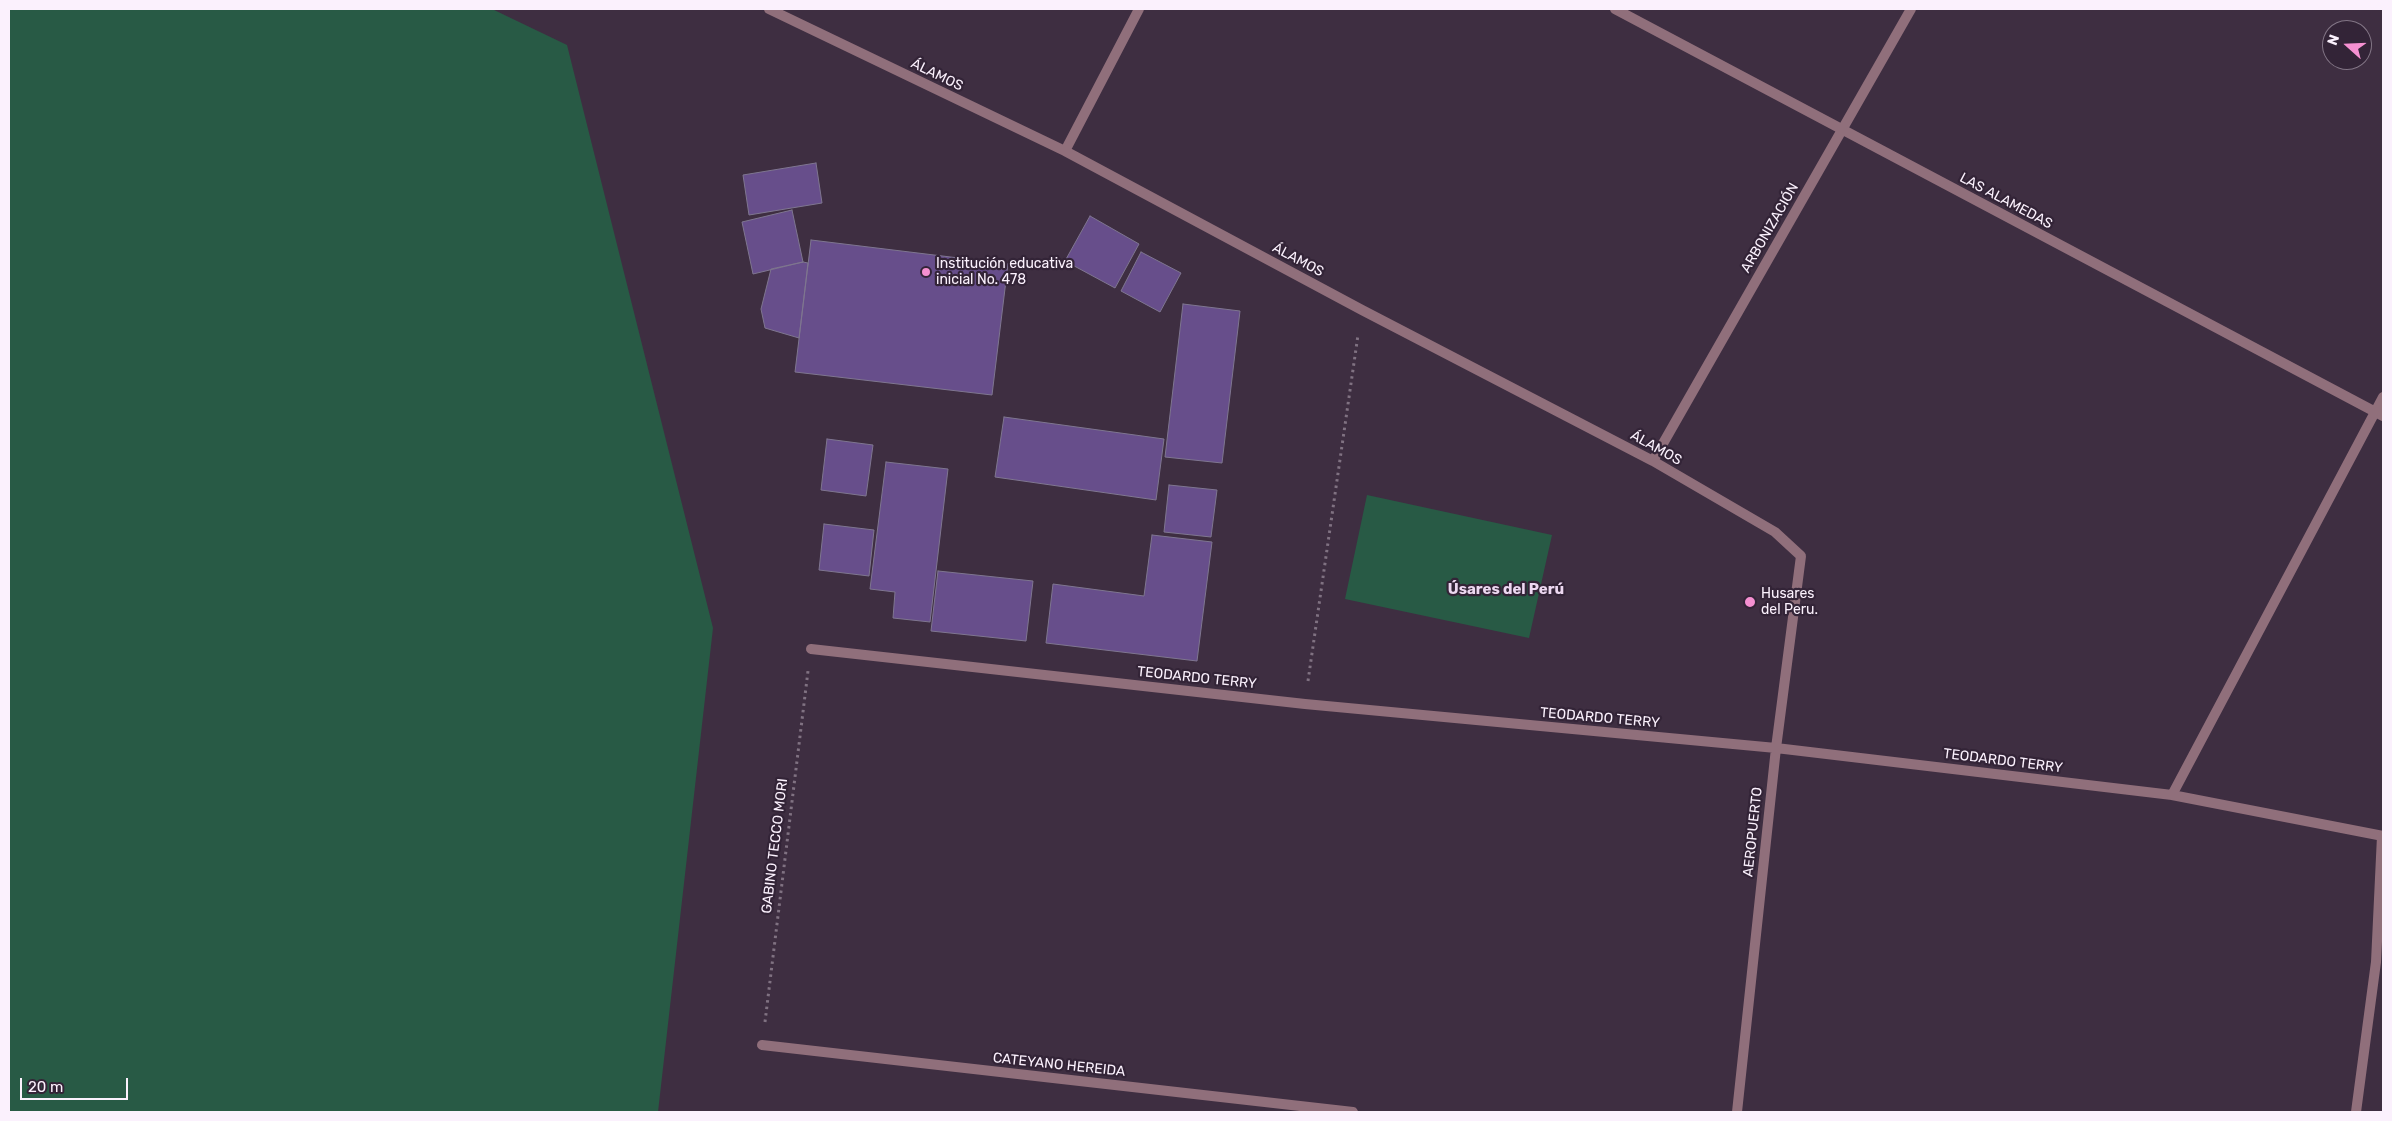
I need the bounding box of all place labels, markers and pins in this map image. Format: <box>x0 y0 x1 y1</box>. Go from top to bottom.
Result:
place label: Institución educativa inicial No. 478 <box>936 256 1073 288</box>
marker: Institución educativa inicial No. 478 <box>920 266 932 278</box>
place label: Husares del Peru. <box>1761 586 1818 618</box>
marker: Husares del Peru. <box>1743 595 1757 609</box>

